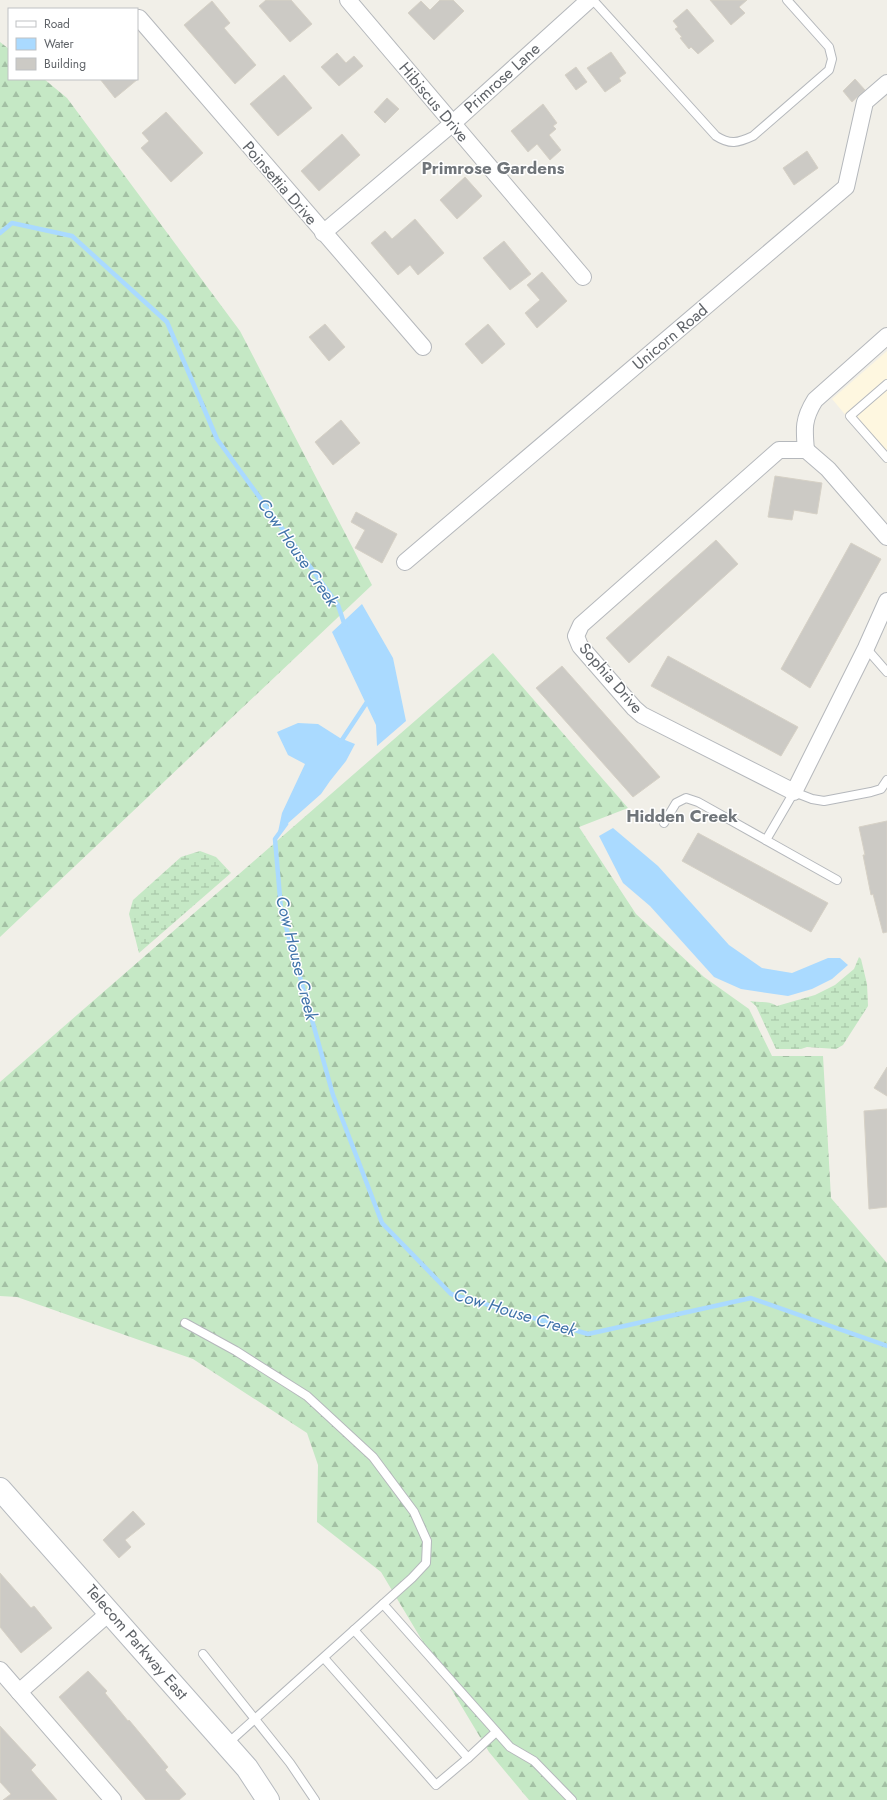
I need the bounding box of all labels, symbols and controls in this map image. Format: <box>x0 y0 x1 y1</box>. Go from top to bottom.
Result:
legend <box>8 8 138 80</box>
text: Road <box>44 15 70 33</box>
text: Water <box>44 35 75 53</box>
street label: Primrose Lane <box>459 37 545 119</box>
text: Building <box>44 55 86 73</box>
street label: Hibiscus Drive <box>394 57 474 147</box>
street label: Poinsettia Drive <box>237 136 323 230</box>
district label: Primrose Gardens <box>422 156 565 180</box>
street label: Unicorn Road <box>627 299 713 375</box>
water label: Cow House Creek <box>252 493 345 612</box>
street label: Sophia Drive <box>574 638 648 718</box>
district label: Hidden Creek <box>626 804 738 828</box>
water label: Cow House Creek <box>270 893 324 1023</box>
water label: Cow House Creek <box>451 1282 580 1342</box>
street label: Telecom Parkway East <box>81 1580 194 1705</box>

